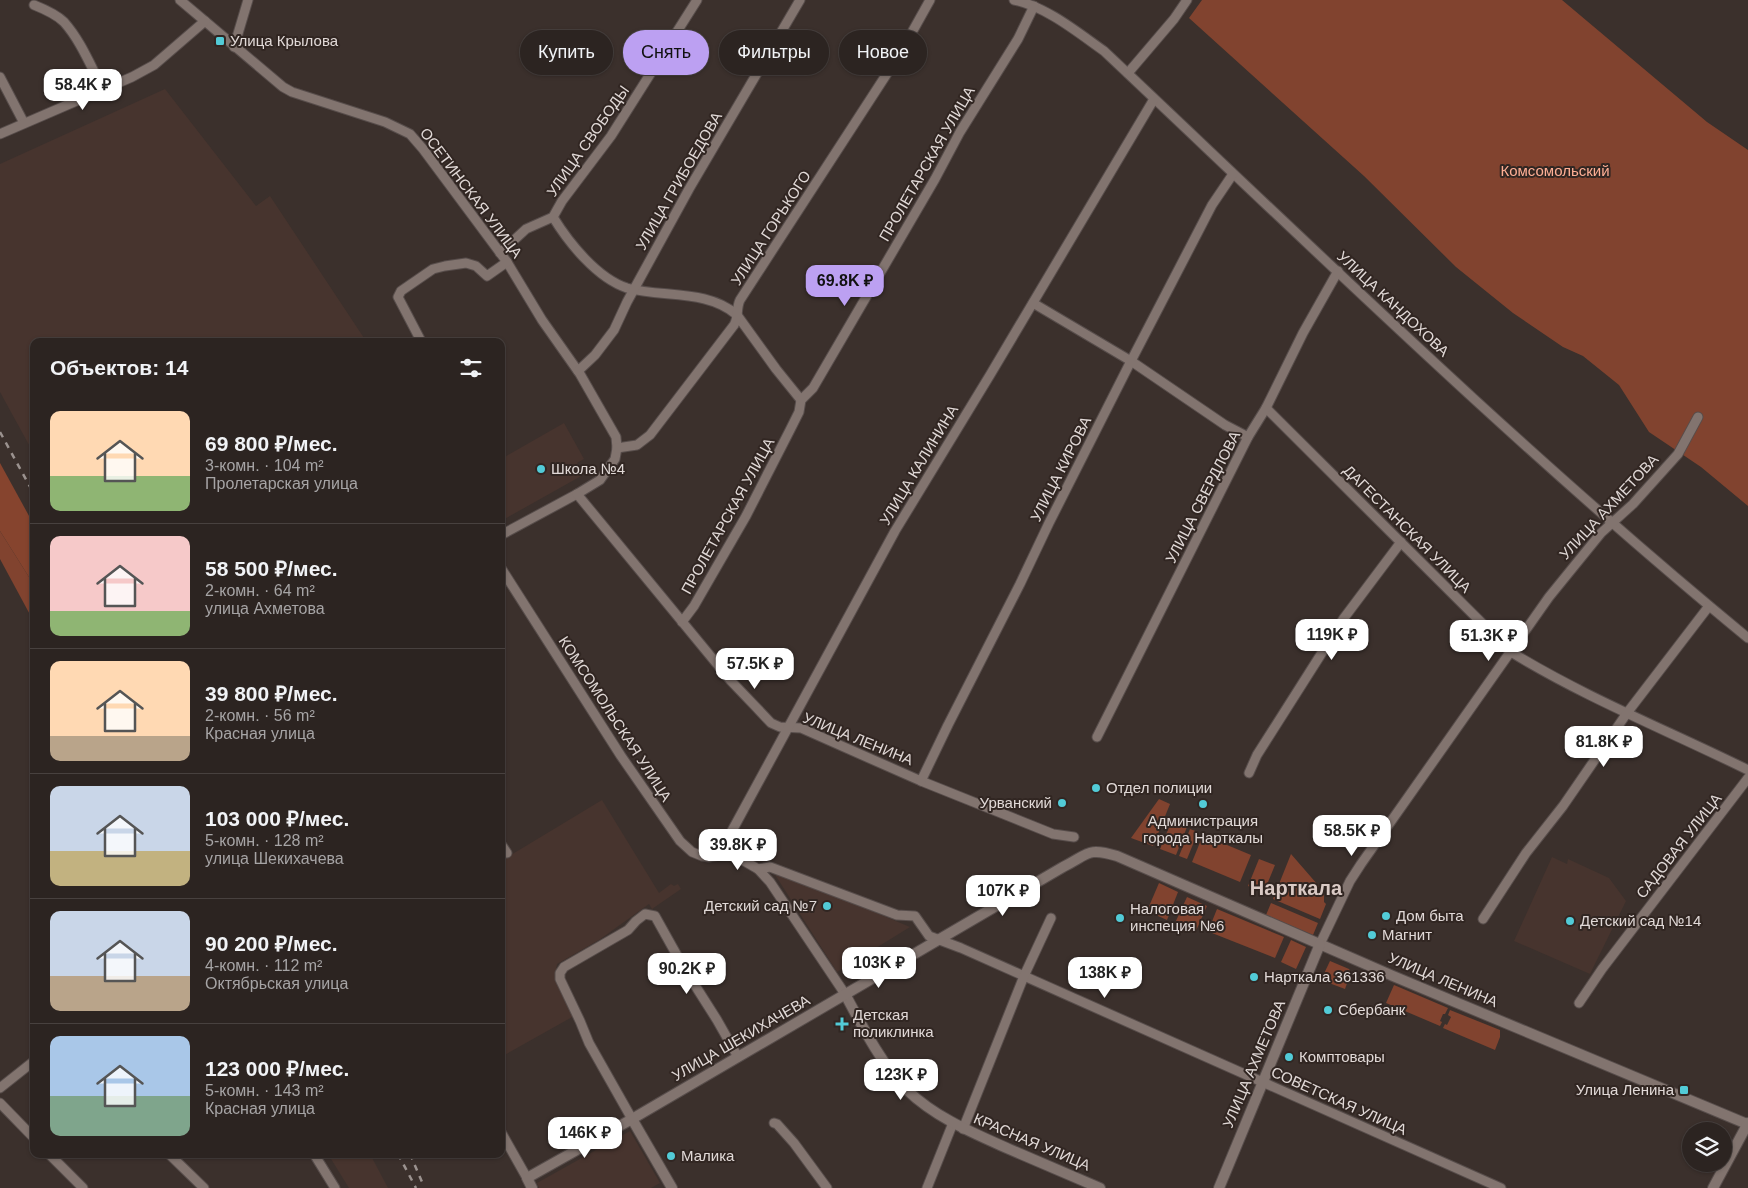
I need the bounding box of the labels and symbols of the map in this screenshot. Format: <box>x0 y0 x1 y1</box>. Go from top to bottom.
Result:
place label: Улица Крылова <box>230 32 339 49</box>
marker: Улица Крылова <box>214 35 226 47</box>
pin: 58.4K ₽ <box>37 68 129 111</box>
street label: УЛИЦА СВОБОДЫ <box>543 82 632 199</box>
street label: ПРОЛЕТАРСКАЯ УЛИЦА <box>875 83 978 244</box>
street label: УЛИЦА ГРИБОЕДОВА <box>632 109 725 253</box>
street label: ОСЕТИНСКАЯ УЛИЦА <box>417 124 526 261</box>
park label: Комсомольский <box>1500 162 1610 179</box>
street label: УЛИЦА ГОРЬКОГО <box>727 167 814 288</box>
street label: УЛИЦА КАНДОХОВА <box>1334 248 1453 360</box>
pin: 69.8K ₽ <box>799 264 891 307</box>
street label: УЛИЦА КАЛИНИНА <box>876 402 961 528</box>
street label: УЛИЦА КИРОВА <box>1027 414 1094 524</box>
street label: УЛИЦА СВЕРДЛОВА <box>1162 428 1243 566</box>
street label: ПРОЛЕТАРСКАЯ УЛИЦА <box>678 435 778 597</box>
street label: УЛИЦА АХМЕТОВА <box>1556 451 1662 563</box>
place label: Школа №4 <box>551 460 625 477</box>
street label: ДАГЕСТАНСКАЯ УЛИЦА <box>1340 461 1475 596</box>
marker: Школа №4 <box>535 463 547 475</box>
pin: 119K ₽ <box>1291 618 1373 661</box>
pin: 51.3K ₽ <box>1443 620 1535 662</box>
street label: КОМСОМОЛЬСКАЯ УЛИЦА <box>556 633 675 805</box>
pin: 57.5K ₽ <box>709 648 801 690</box>
street label: УЛИЦА ЛЕНИНА <box>801 709 916 768</box>
pin: 81.8K ₽ <box>1558 726 1650 768</box>
place label: Отдел полиции <box>1106 779 1212 796</box>
marker: Отдел полиции <box>1090 782 1102 794</box>
street label: САДОВАЯ УЛИЦА <box>1632 790 1725 901</box>
place label: Урванский <box>980 794 1052 811</box>
marker: Урванский <box>1056 797 1068 809</box>
marker: Администрация города Нарткалы <box>1197 798 1209 810</box>
place label: Администрация города Нарткалы <box>1143 812 1263 846</box>
pin: 58.5K ₽ <box>1306 814 1398 857</box>
pin: 39.8K ₽ <box>692 828 784 871</box>
pin: 107K ₽ <box>962 874 1044 917</box>
district label: Нарткала <box>1250 877 1343 899</box>
place label: Детский сад №7 <box>704 897 817 914</box>
marker: Детский сад №7 <box>821 900 833 912</box>
place label: Налоговая инспеция №6 <box>1130 900 1224 934</box>
place label: Дом быта <box>1396 907 1464 924</box>
marker: Дом быта <box>1380 910 1392 922</box>
marker: Налоговая инспеция №6 <box>1114 912 1126 924</box>
place label: Детский сад №14 <box>1580 912 1701 929</box>
marker: Детский сад №14 <box>1564 915 1576 927</box>
place label: Магнит <box>1382 926 1432 943</box>
marker: Магнит <box>1366 929 1378 941</box>
pin: 103K ₽ <box>838 946 920 989</box>
street label: УЛИЦА ЛЕНИНА <box>1386 949 1500 1010</box>
pin: 90.2K ₽ <box>641 952 733 995</box>
pin: 138K ₽ <box>1064 956 1146 999</box>
place label: Нарткала 361336 <box>1264 968 1385 985</box>
marker: Нарткала 361336 <box>1248 971 1260 983</box>
street label: УЛИЦА ШЕКИХАЧЕВА <box>669 991 813 1084</box>
street label: УЛИЦА АХМЕТОВА <box>1219 997 1288 1130</box>
place label: Сбербанк <box>1338 1001 1406 1018</box>
marker: Сбербанк <box>1322 1004 1334 1016</box>
place label: Детская поликлинка <box>853 1006 934 1040</box>
marker: Детская поликлинка <box>835 1017 849 1031</box>
place label: Комптовары <box>1299 1048 1385 1065</box>
marker: Комптовары <box>1283 1051 1295 1063</box>
pin: 123K ₽ <box>860 1058 942 1101</box>
street label: СОВЕТСКАЯ УЛИЦА <box>1269 1063 1410 1138</box>
place label: Улица Ленина <box>1576 1081 1675 1098</box>
marker: Улица Ленина <box>1678 1084 1690 1096</box>
street label: КРАСНАЯ УЛИЦА <box>971 1109 1093 1174</box>
pin: 146K ₽ <box>544 1116 626 1159</box>
place label: Малика <box>681 1147 735 1164</box>
marker: Малика <box>665 1150 677 1162</box>

